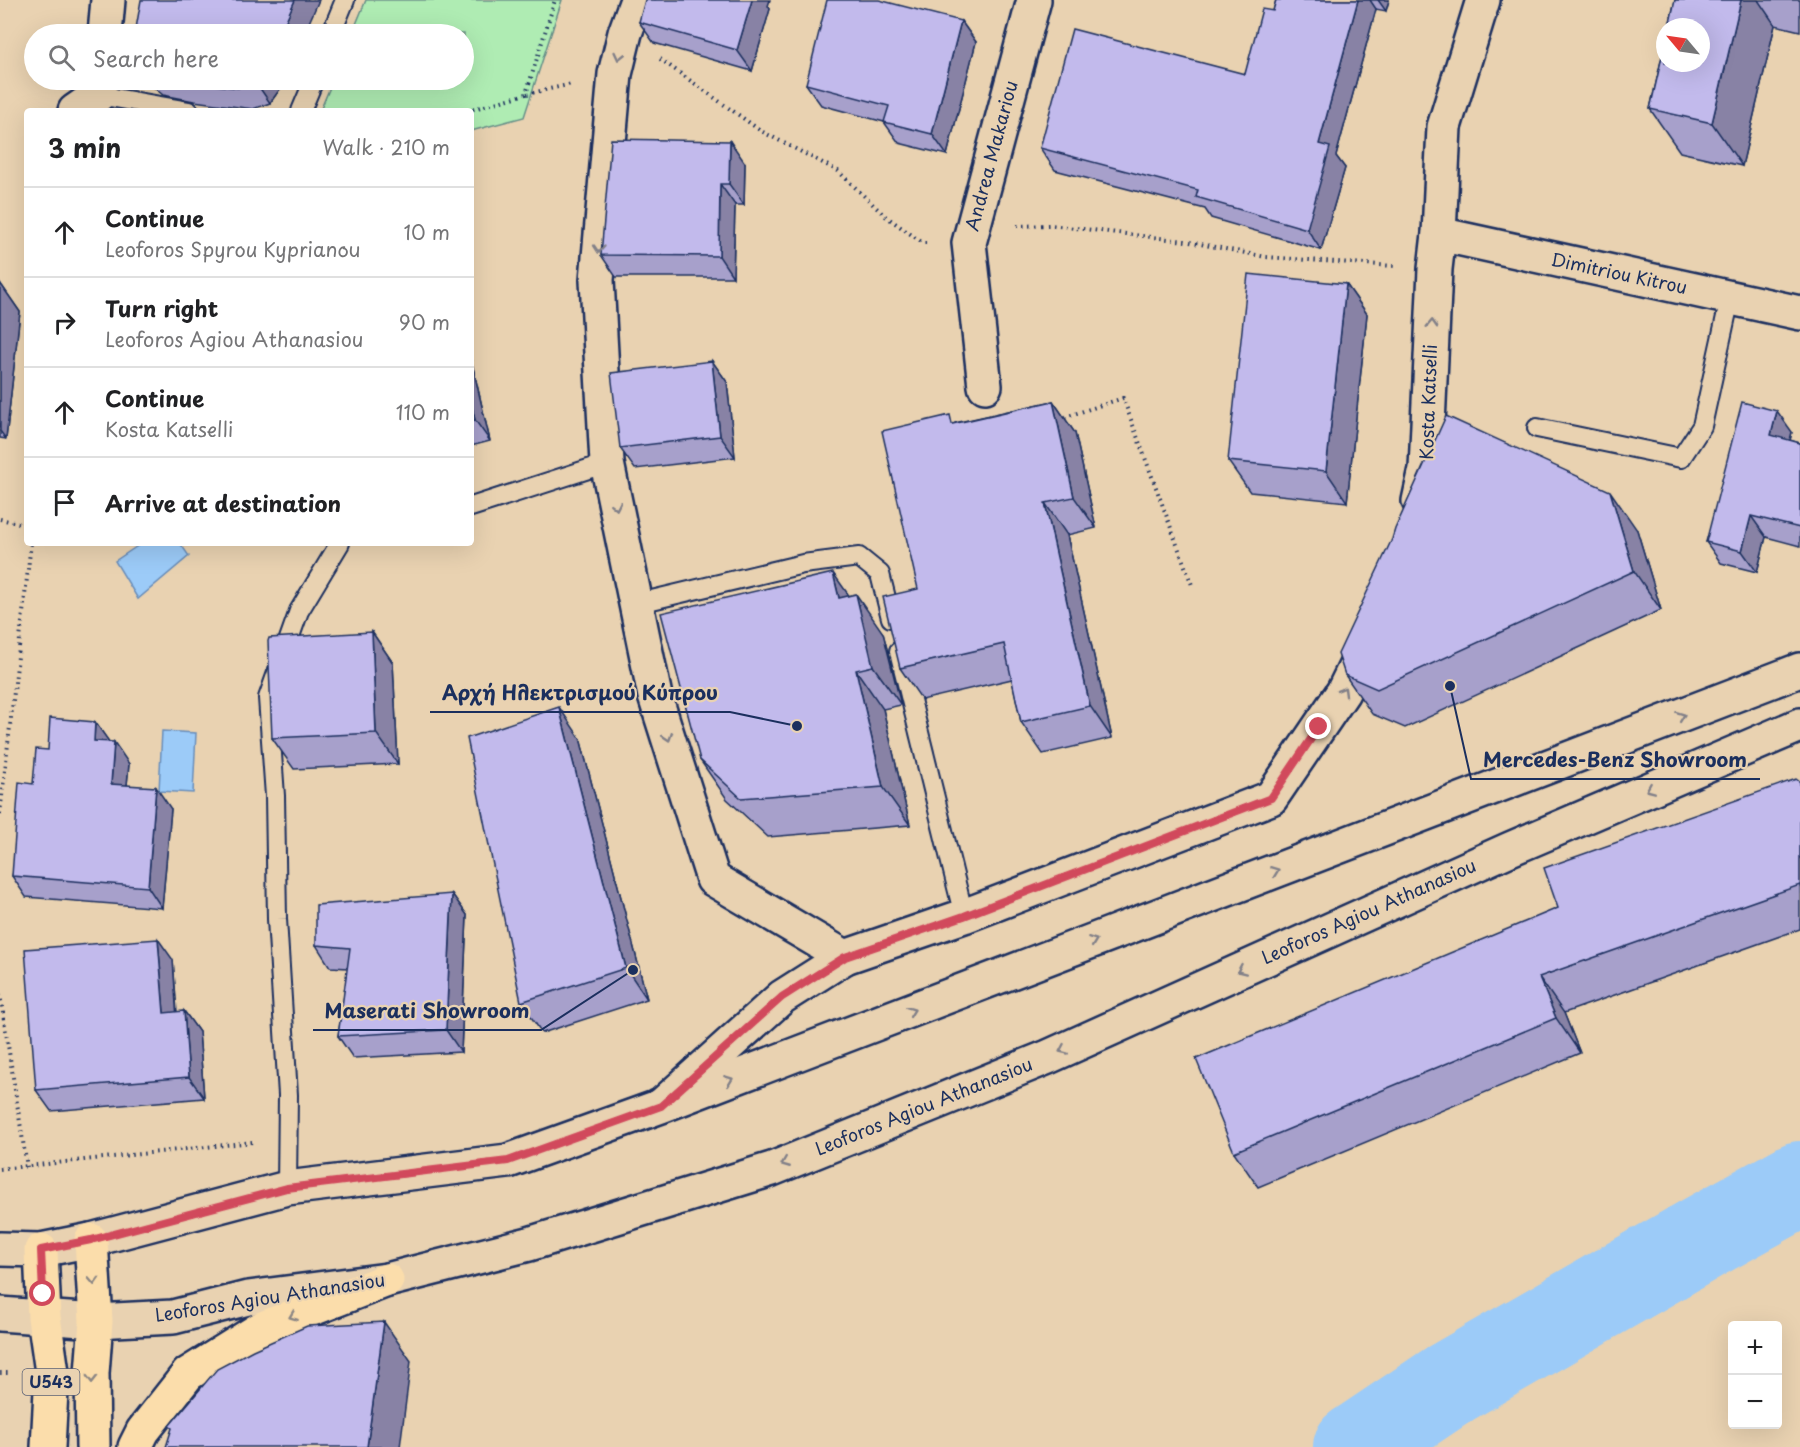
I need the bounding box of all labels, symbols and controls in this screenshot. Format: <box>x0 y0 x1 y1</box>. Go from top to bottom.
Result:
north arrow <box>1656 18 1710 72</box>
search box <box>24 24 474 90</box>
icon: search <box>45 41 78 74</box>
text: Search here <box>93 41 219 74</box>
one-way arrow <box>614 50 627 60</box>
street label: Andrea Makariou <box>957 77 1024 234</box>
text: 3 min <box>48 128 121 167</box>
text: Walk · 210 m <box>323 132 450 162</box>
text: Continue <box>105 201 204 234</box>
icon: ahead <box>48 216 81 249</box>
text: 10 m <box>403 217 450 247</box>
text: Leoforos Spyrou Kyprianou <box>105 234 361 264</box>
one-way arrow <box>593 245 606 254</box>
street label: Dimitriou Kitrou <box>1549 245 1690 300</box>
text: Turn right <box>105 291 218 324</box>
icon: right <box>48 306 81 339</box>
text: 90 m <box>399 307 450 337</box>
one-way arrow <box>1426 320 1439 329</box>
text: Leoforos Agiou Athanasiou <box>105 324 363 354</box>
street label: Kosta Katselli <box>1412 344 1443 460</box>
text: Continue <box>105 381 204 414</box>
icon: ahead <box>48 396 81 429</box>
text: 110 m <box>396 397 450 427</box>
text: Kosta Katselli <box>105 414 233 444</box>
icon: arrive <box>48 486 81 519</box>
text: Arrive at destination <box>105 486 341 519</box>
one-way arrow <box>609 501 622 511</box>
callout: Αρχή Ηλεκτρισμού Κύπρου <box>430 674 730 712</box>
text: Αρχή Ηλεκτρισμού Κύπρου <box>442 677 718 707</box>
one-way arrow <box>1335 687 1347 697</box>
one-way arrow <box>1676 710 1686 723</box>
route end <box>1305 713 1331 739</box>
one-way arrow <box>661 731 673 742</box>
callout: Mercedes-Benz Showroom <box>1471 741 1760 779</box>
text: Mercedes-Benz Showroom <box>1483 744 1747 774</box>
one-way arrow <box>1645 782 1656 794</box>
street label: Leoforos Agiou Athanasiou <box>1257 851 1480 970</box>
one-way arrow <box>1269 866 1280 879</box>
one-way arrow <box>1087 936 1098 948</box>
one-way arrow <box>1236 963 1247 975</box>
callout: Maserati Showroom <box>313 992 541 1030</box>
text: Maserati Showroom <box>324 995 530 1025</box>
one-way arrow <box>905 1005 916 1018</box>
one-way arrow <box>1058 1043 1069 1055</box>
street label: Leoforos Agiou Athanasiou <box>811 1050 1036 1162</box>
one-way arrow <box>723 1075 734 1088</box>
one-way arrow <box>780 1156 791 1168</box>
street label: Leoforos Agiou Athanasiou <box>153 1265 387 1328</box>
one-way arrow <box>87 1276 100 1285</box>
route start <box>29 1280 55 1306</box>
one-way arrow <box>289 1309 300 1321</box>
map controls <box>1728 1321 1782 1429</box>
button: + <box>1728 1321 1782 1375</box>
road number: U543 <box>22 1369 80 1395</box>
one-way arrow <box>86 1375 98 1384</box>
button: − <box>1728 1375 1782 1429</box>

